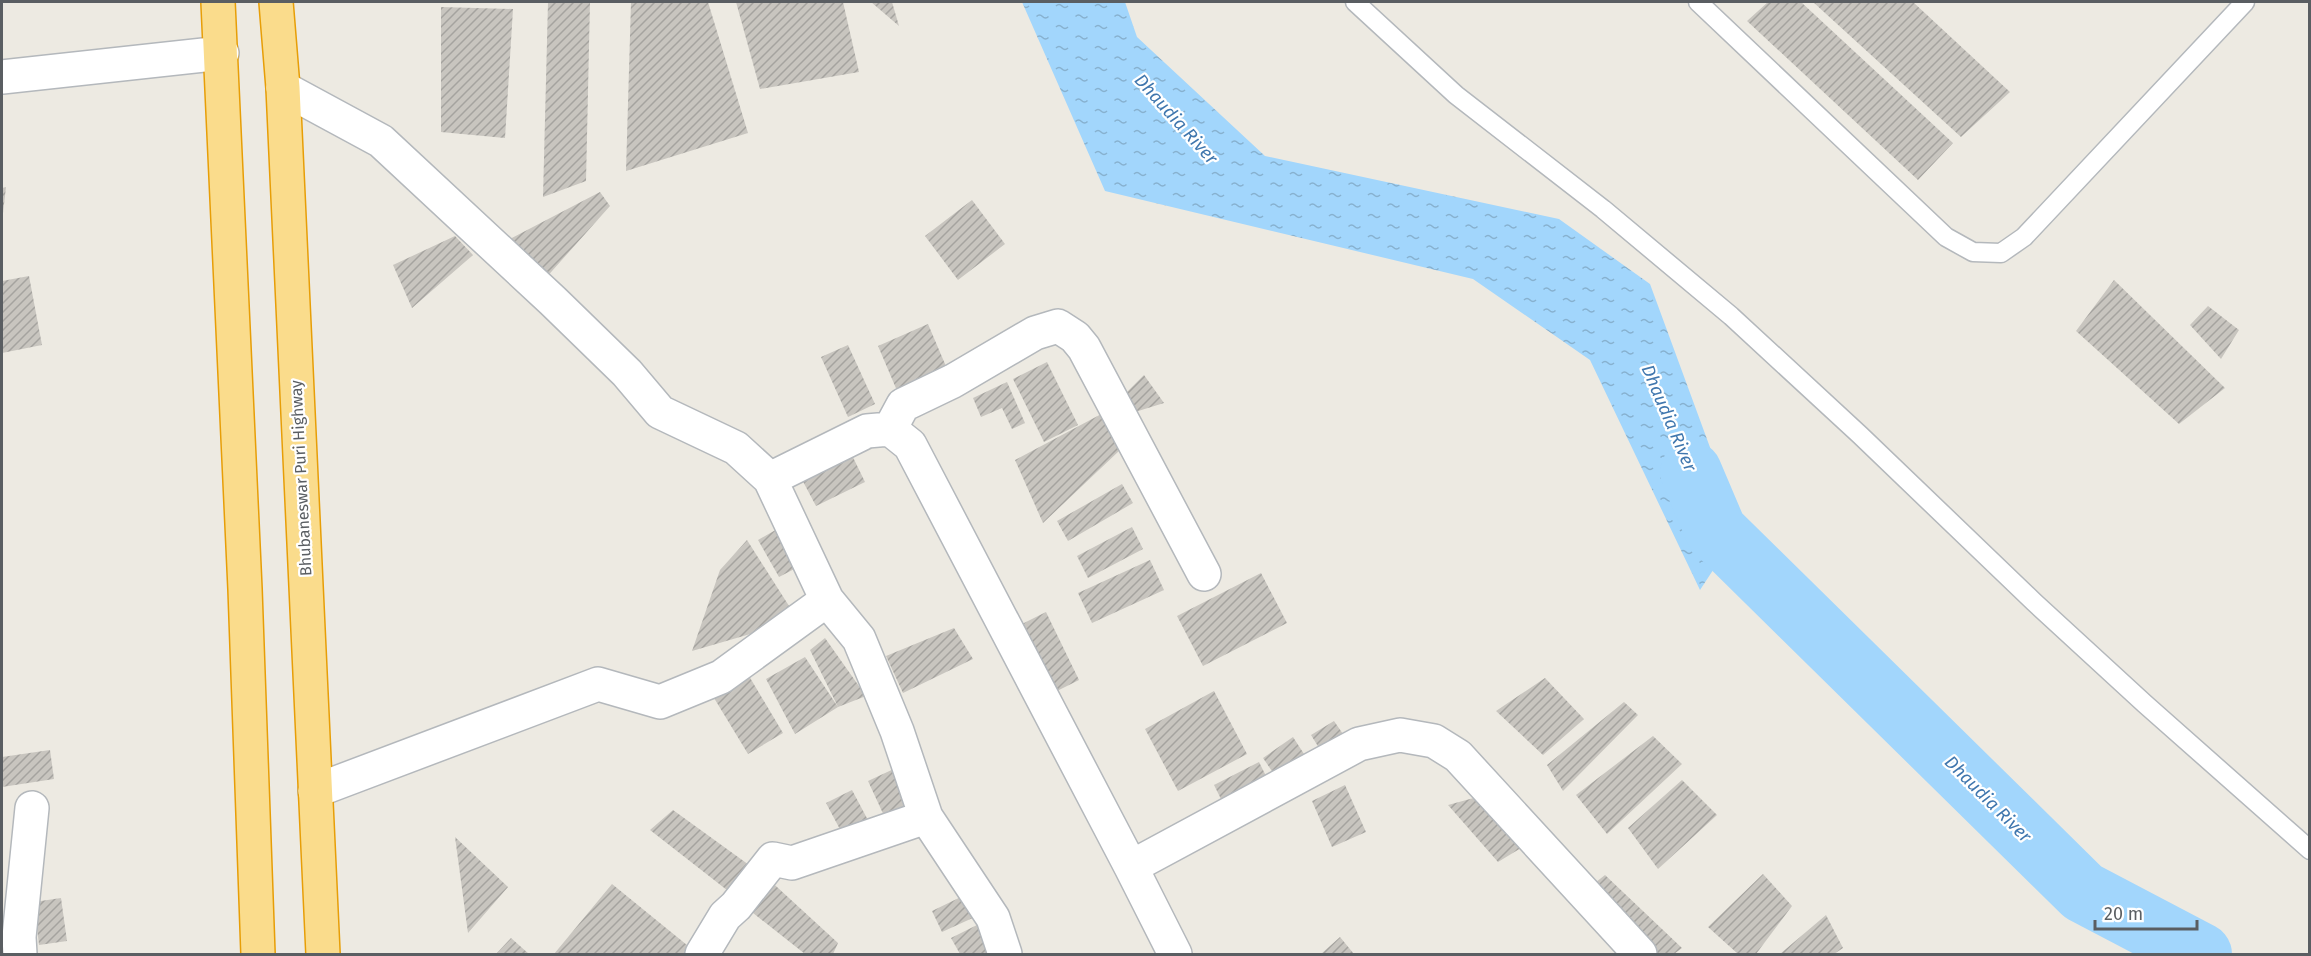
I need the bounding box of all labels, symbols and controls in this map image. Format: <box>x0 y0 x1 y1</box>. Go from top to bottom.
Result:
water label: Dhaudia River <box>1130 69 1223 169</box>
water label: Dhaudia River <box>1637 361 1702 476</box>
street label: Bhubaneswar Puri Highway <box>286 379 316 576</box>
water label: Dhaudia River <box>1940 751 2037 848</box>
scale bar <box>2095 893 2197 931</box>
text: 20 m <box>2104 903 2143 925</box>

